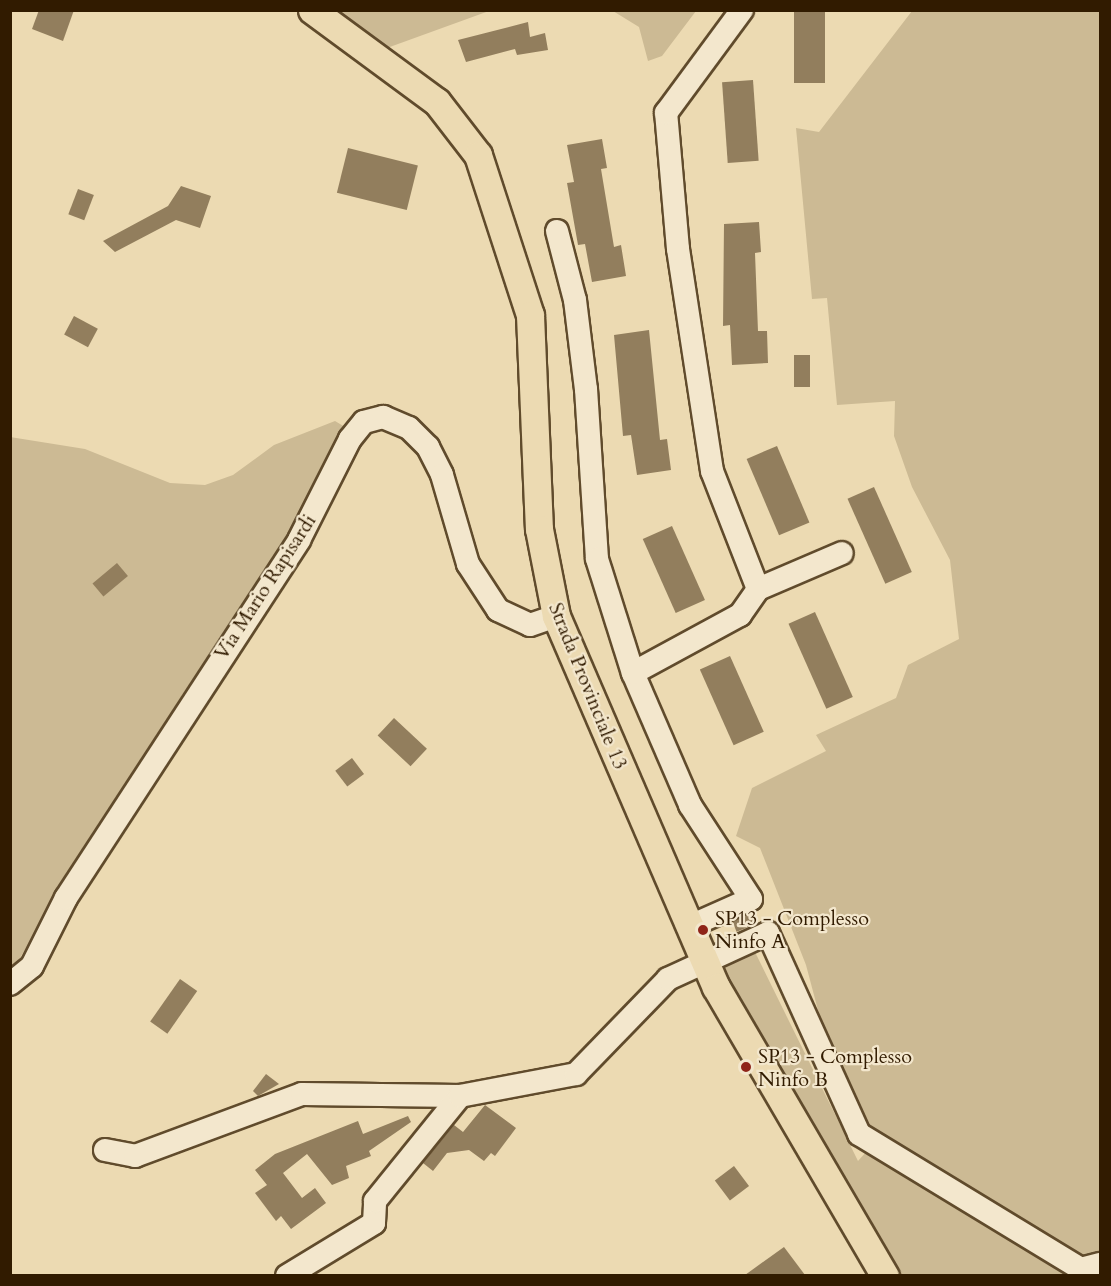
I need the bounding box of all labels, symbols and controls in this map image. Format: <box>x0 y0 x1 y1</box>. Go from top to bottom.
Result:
street label: Via Mario Rapisardi <box>209 510 321 664</box>
street label: Strada Provinciale 13 <box>544 599 632 773</box>
place label: SP13 - Complesso Ninfo A <box>715 906 869 953</box>
marker: SP13 - Complesso Ninfo A <box>696 923 710 937</box>
place label: SP13 - Complesso Ninfo B <box>758 1044 912 1091</box>
marker: SP13 - Complesso Ninfo B <box>739 1060 753 1074</box>

